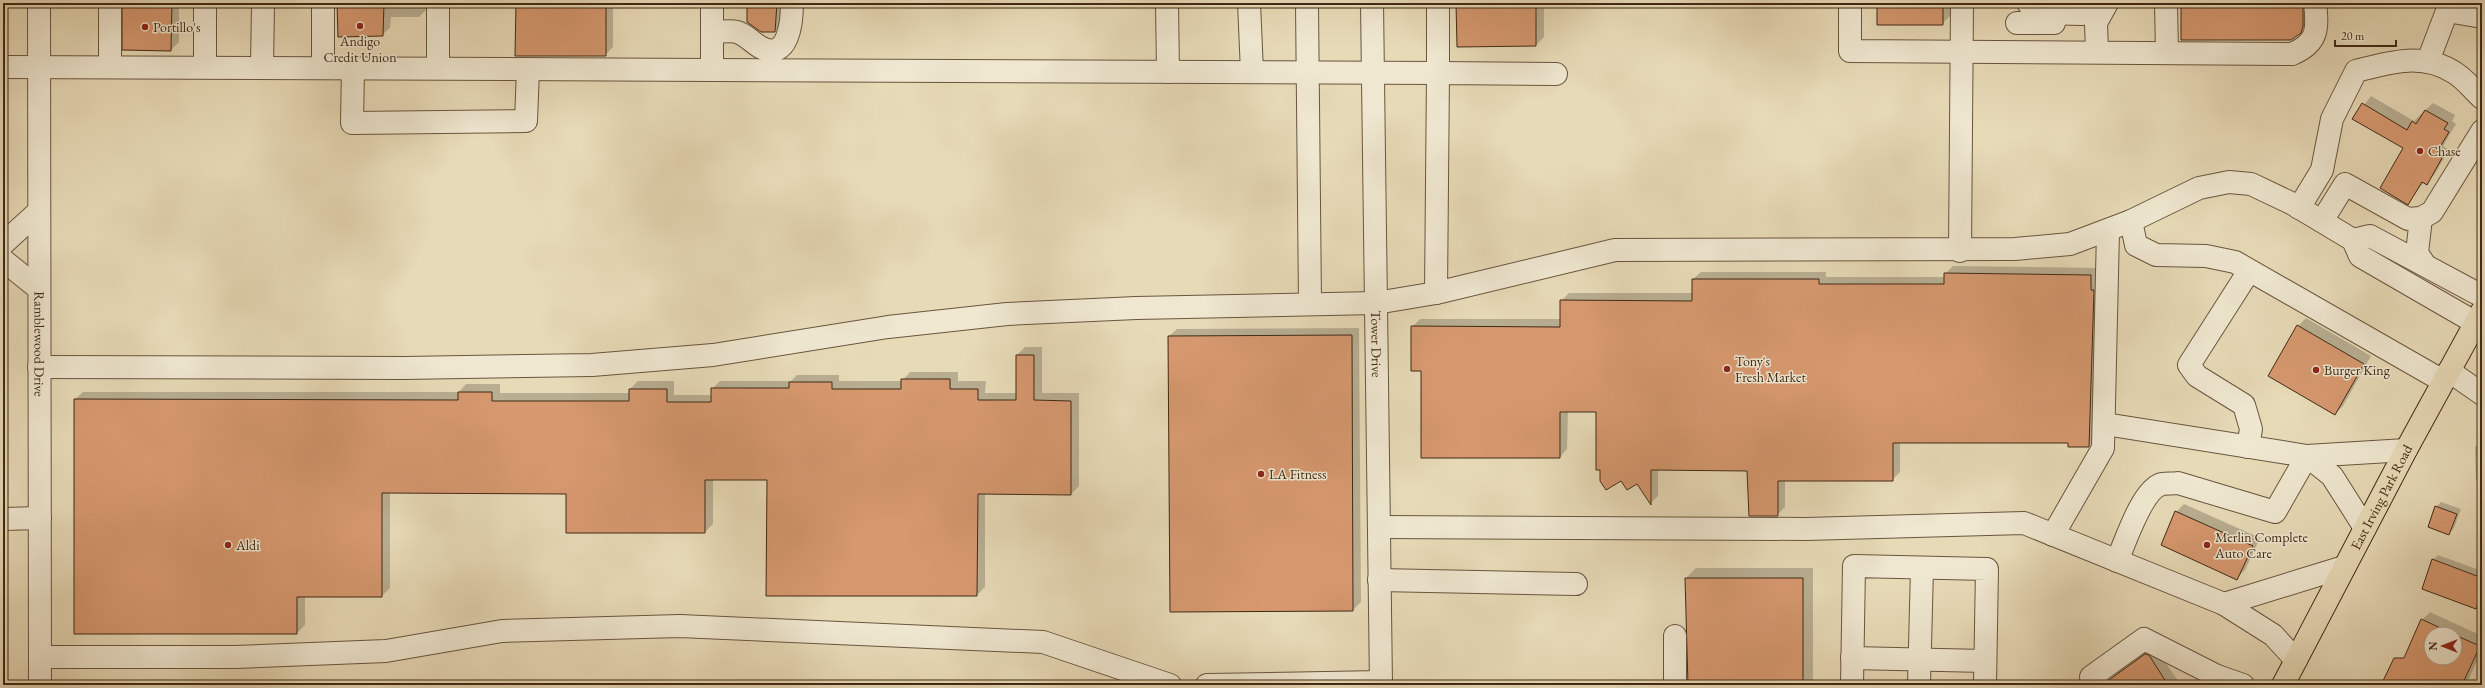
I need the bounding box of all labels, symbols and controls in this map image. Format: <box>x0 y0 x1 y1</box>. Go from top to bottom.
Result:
place label: Portillo's <box>153 18 201 36</box>
marker: Andigo Credit Union <box>355 21 365 31</box>
marker: Portillo's <box>140 22 150 32</box>
scale bar <box>2335 22 2396 48</box>
text: 20 m <box>2341 28 2365 44</box>
place label: Andigo Credit Union <box>323 32 397 66</box>
place label: Chase <box>2428 142 2461 160</box>
marker: Chase <box>2415 146 2425 156</box>
street label: Ramblewood Drive <box>30 291 49 397</box>
street label: Tower Drive <box>1367 310 1386 378</box>
place label: Tony's Fresh Market <box>1735 352 1806 386</box>
place label: Burger King <box>2324 361 2391 379</box>
marker: Tony's Fresh Market <box>1722 364 1732 374</box>
marker: Burger King <box>2311 365 2321 375</box>
street label: East Irving Park Road <box>2346 441 2417 553</box>
place label: LA Fitness <box>1269 465 1327 483</box>
marker: LA Fitness <box>1256 469 1266 479</box>
place label: Merlin Complete Auto Care <box>2214 528 2308 562</box>
place label: Aldi <box>235 536 260 554</box>
marker: Aldi <box>223 540 233 550</box>
marker: Merlin Complete Auto Care <box>2202 540 2212 550</box>
north arrow <box>2423 626 2463 666</box>
text: N <box>2426 641 2440 650</box>

